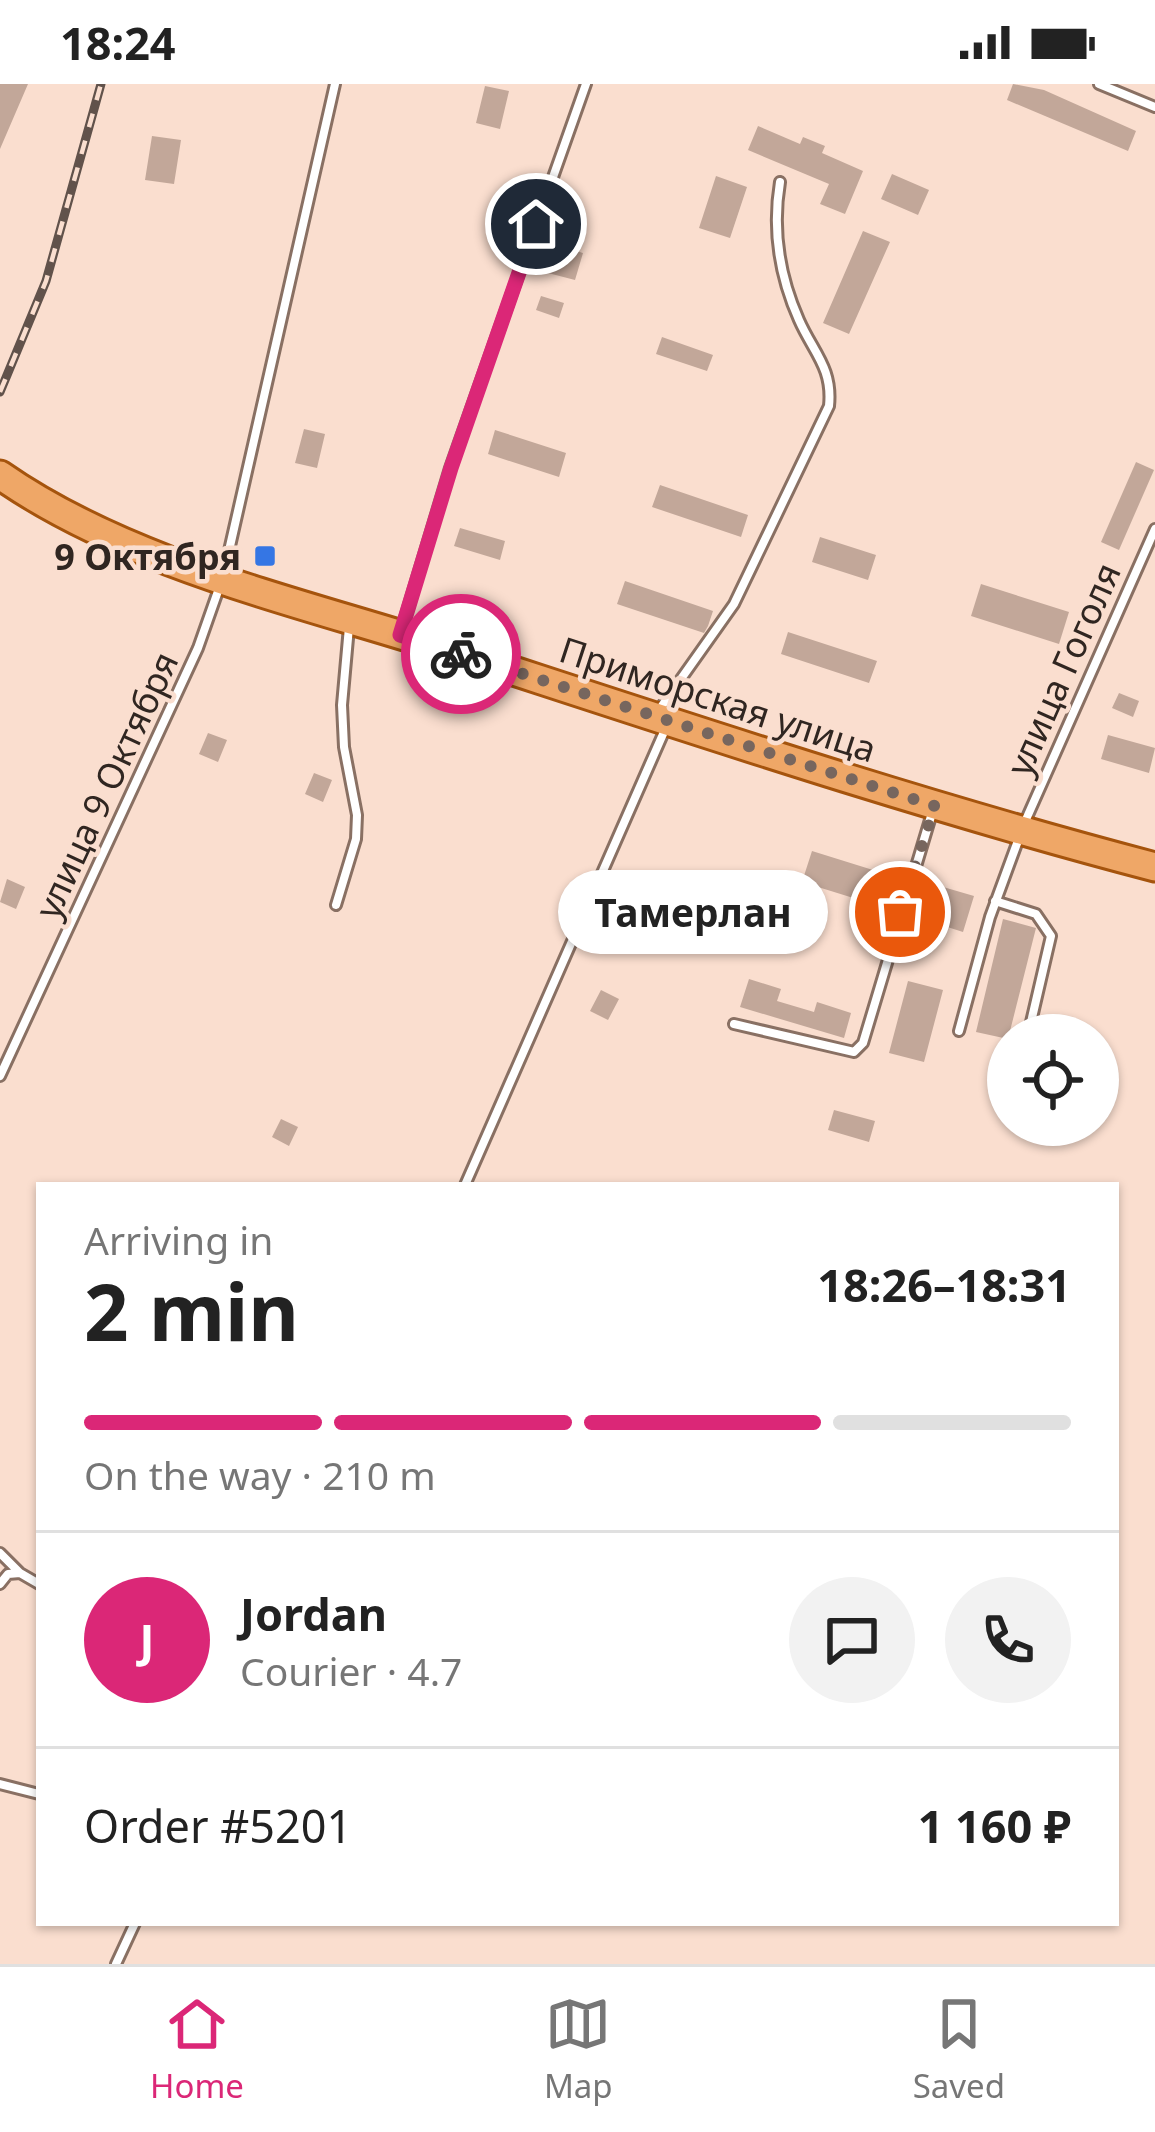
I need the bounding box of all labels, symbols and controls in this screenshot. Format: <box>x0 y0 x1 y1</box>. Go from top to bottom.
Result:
text: 18:24 <box>60 12 176 73</box>
pin <box>485 173 587 275</box>
icon: home <box>503 191 569 257</box>
place label: 9 Октября <box>54 532 241 581</box>
marker: 9 Октября <box>252 543 278 569</box>
street label: улица Гоголя <box>994 555 1132 783</box>
courier <box>401 594 521 714</box>
icon: bike <box>428 621 494 687</box>
street label: Приморская улица <box>554 625 882 773</box>
street label: улица 9 Октября <box>23 644 189 926</box>
pin <box>849 861 951 963</box>
callout: Тамерлан <box>558 870 828 954</box>
icon: bag <box>867 879 933 945</box>
text: Тамерлан <box>594 885 792 938</box>
map controls <box>987 1014 1119 1146</box>
button: locate <box>987 1014 1119 1146</box>
text: Arriving in <box>84 1213 273 1266</box>
text: 18:26–18:31 <box>817 1254 1071 1315</box>
text: 2 min <box>84 1258 299 1364</box>
text: On the way · 210 m <box>84 1448 436 1501</box>
button: chat <box>789 1577 915 1703</box>
button: phone <box>945 1577 1071 1703</box>
text: Jordan <box>240 1583 387 1644</box>
text: J <box>140 1609 154 1670</box>
text: Courier · 4.7 <box>240 1644 462 1697</box>
text: Order #5201 <box>84 1795 352 1856</box>
text: 1 160 ₽ <box>918 1795 1071 1856</box>
tab: Home <box>150 1991 244 2108</box>
tab: Map <box>544 1991 613 2108</box>
tab: Saved <box>913 1991 1005 2108</box>

